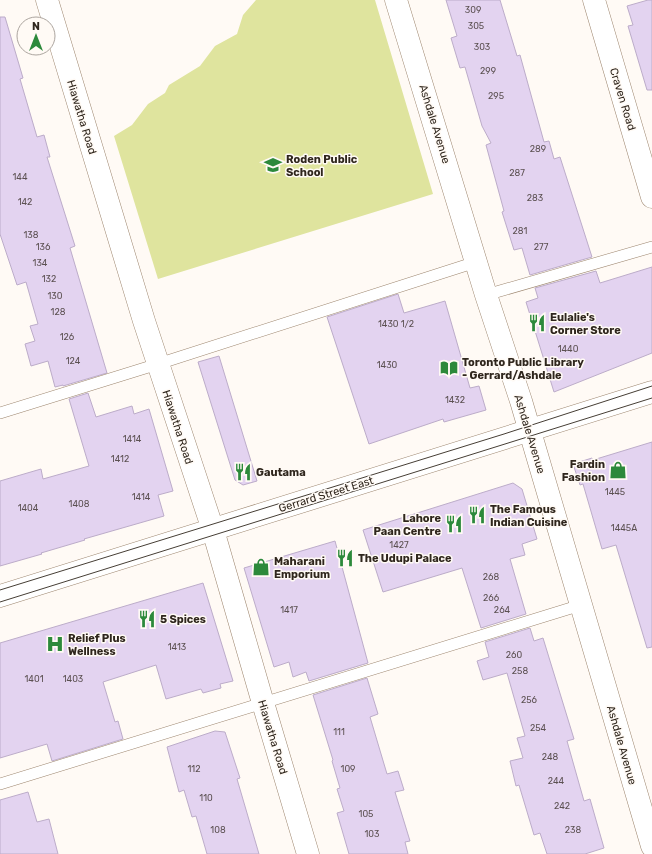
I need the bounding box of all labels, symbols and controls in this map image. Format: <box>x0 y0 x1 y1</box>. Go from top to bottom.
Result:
house number: 309 <box>465 5 481 15</box>
north arrow <box>16 16 56 56</box>
text: N <box>32 20 40 33</box>
house number: 305 <box>468 21 484 31</box>
house number: 303 <box>474 42 490 52</box>
house number: 299 <box>480 66 496 76</box>
street label: Craven Road <box>607 66 638 132</box>
street label: Hiawatha Road <box>64 78 99 156</box>
street label: Ashdale Avenue <box>416 83 453 165</box>
house number: 295 <box>488 91 504 101</box>
house number: 289 <box>530 144 546 154</box>
place label: Roden Public School <box>286 153 358 179</box>
school or university icon: Roden Public School <box>263 155 283 175</box>
house number: 287 <box>509 168 525 178</box>
house number: 144 <box>12 172 28 182</box>
house number: 283 <box>527 193 543 203</box>
house number: 142 <box>18 197 32 207</box>
house number: 281 <box>513 226 528 236</box>
house number: 138 <box>24 230 39 240</box>
house number: 136 <box>36 242 51 252</box>
house number: 277 <box>534 242 549 252</box>
house number: 134 <box>33 258 48 268</box>
house number: 132 <box>42 274 56 284</box>
house number: 130 <box>48 291 63 301</box>
house number: 128 <box>51 307 66 317</box>
place label: Eulalie's Corner Store <box>550 311 621 337</box>
restaurant icon: Eulalie's Corner Store <box>527 313 547 333</box>
house number: 1430 1/2 <box>378 319 414 329</box>
house number: 126 <box>60 332 75 342</box>
house number: 1440 <box>558 344 579 354</box>
house number: 124 <box>66 356 81 366</box>
place label: Toronto Public Library - Gerrard/Ashdale <box>462 356 584 382</box>
library icon: Toronto Public Library - Gerrard/Ashdale <box>439 358 459 378</box>
house number: 1430 <box>377 360 398 370</box>
street label: Hiawatha Road <box>159 388 196 466</box>
street label: Ashdale Avenue <box>511 393 548 475</box>
house number: 1432 <box>445 395 465 405</box>
house number: 1414 <box>123 434 142 444</box>
house number: 1412 <box>111 454 129 464</box>
place label: Fardin Fashion <box>562 458 605 484</box>
shop icon: Fardin Fashion <box>608 460 628 480</box>
restaurant icon: Gautama <box>233 462 253 482</box>
place label: Gautama <box>256 466 306 479</box>
street label: Gerrard Street East <box>277 474 376 515</box>
house number: 1445 <box>605 487 625 497</box>
house number: 1414 <box>132 492 151 502</box>
house number: 1408 <box>69 499 90 509</box>
house number: 1404 <box>18 503 39 513</box>
place label: The Famous Indian Cuisine <box>490 503 568 529</box>
restaurant icon: The Famous Indian Cuisine <box>467 505 487 525</box>
place label: Lahore Paan Centre <box>373 512 441 538</box>
restaurant icon: Lahore Paan Centre <box>444 514 464 534</box>
house number: 1445A <box>611 523 637 533</box>
house number: 1427 <box>389 540 409 550</box>
restaurant icon: The Udupi Palace <box>335 548 355 568</box>
place label: The Udupi Palace <box>358 552 452 565</box>
place label: Maharani Emporium <box>274 555 330 581</box>
shop icon: Maharani Emporium <box>251 557 271 577</box>
house number: 268 <box>483 572 499 582</box>
house number: 266 <box>483 593 500 603</box>
house number: 1417 <box>280 605 298 615</box>
house number: 264 <box>494 605 511 615</box>
restaurant icon: 5 Spices <box>137 609 157 629</box>
place label: 5 Spices <box>160 613 206 626</box>
place label: Relief Plus Wellness <box>68 632 126 658</box>
hospital icon: Relief Plus Wellness <box>45 634 65 654</box>
house number: 1413 <box>168 642 186 652</box>
house number: 260 <box>506 650 522 660</box>
house number: 258 <box>512 666 528 676</box>
house number: 1401 <box>24 674 44 684</box>
house number: 1403 <box>63 674 83 684</box>
house number: 256 <box>521 695 538 705</box>
street label: Hiawatha Road <box>255 698 290 776</box>
street label: Ashdale Avenue <box>604 704 639 786</box>
house number: 254 <box>530 723 547 733</box>
house number: 111 <box>333 727 345 737</box>
house number: 248 <box>542 752 559 762</box>
house number: 112 <box>188 764 201 774</box>
house number: 109 <box>341 764 355 774</box>
house number: 244 <box>548 776 565 786</box>
house number: 110 <box>199 793 213 803</box>
house number: 242 <box>554 801 570 811</box>
house number: 105 <box>359 809 373 819</box>
house number: 108 <box>210 825 226 835</box>
house number: 238 <box>565 825 581 835</box>
house number: 103 <box>365 829 379 839</box>

